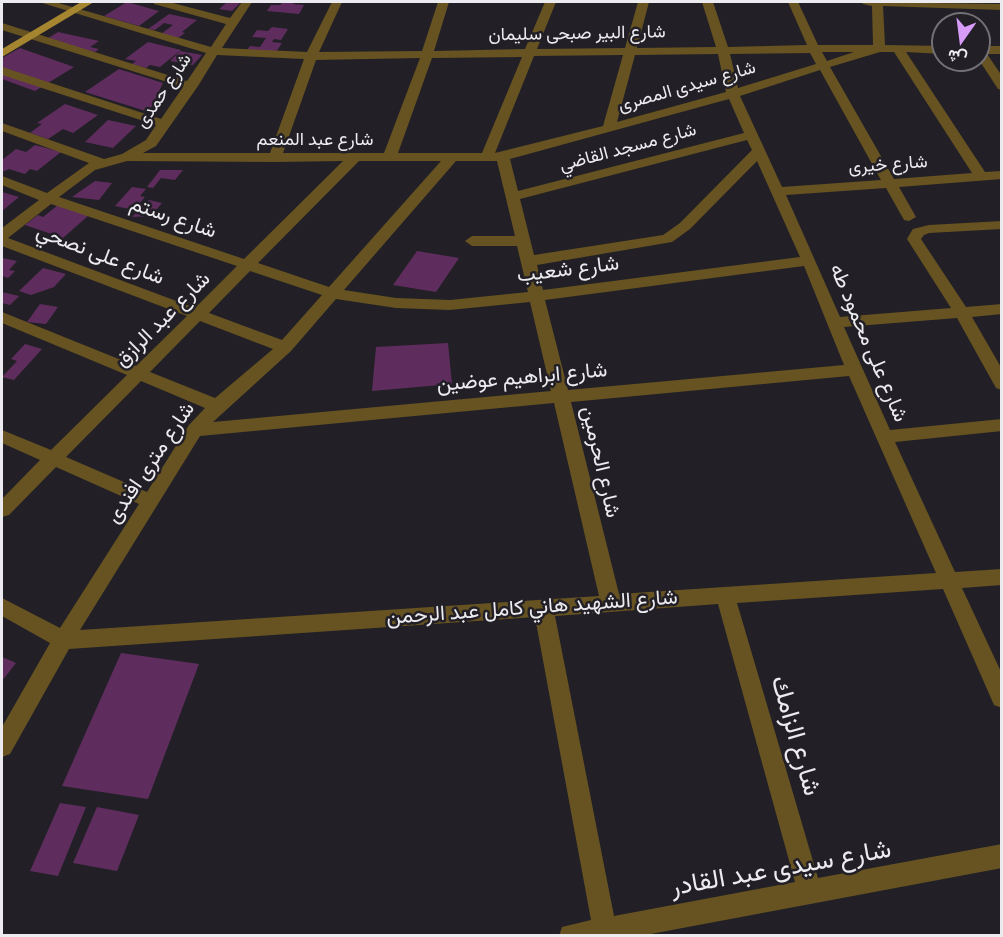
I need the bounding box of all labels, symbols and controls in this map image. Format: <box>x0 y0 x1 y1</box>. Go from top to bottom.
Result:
north arrow <box>931 12 991 72</box>
street label: شارع البير صبحى سليمان <box>488 22 666 46</box>
text: ش <box>945 45 969 71</box>
street label: شارع حمدى <box>131 50 197 132</box>
street label: شارع سيدى المصرى <box>616 57 758 117</box>
street label: شارع مسجد القاضي <box>557 119 699 177</box>
street label: شارع عبد المنعم <box>256 129 374 151</box>
street label: شارع خيرى <box>848 151 928 179</box>
street label: شارع رستم <box>126 191 220 245</box>
street label: شارع على نصحي <box>32 219 168 291</box>
street label: شارع شعيب <box>515 251 621 289</box>
street label: شارع على محمود طه <box>823 260 913 426</box>
street label: شارع عبد الرازق <box>110 267 216 373</box>
street label: شارع ابراهيم عوضين <box>436 358 608 398</box>
street label: شارع مترى افندى <box>101 398 201 528</box>
street label: شارع الحرمين <box>575 404 625 520</box>
street label: شارع الشهيد هاني كامل عبد الرحمن <box>386 585 678 631</box>
street label: شارع الزامك <box>763 672 827 800</box>
street label: شارع سيدى عبد القادر <box>668 834 894 904</box>

